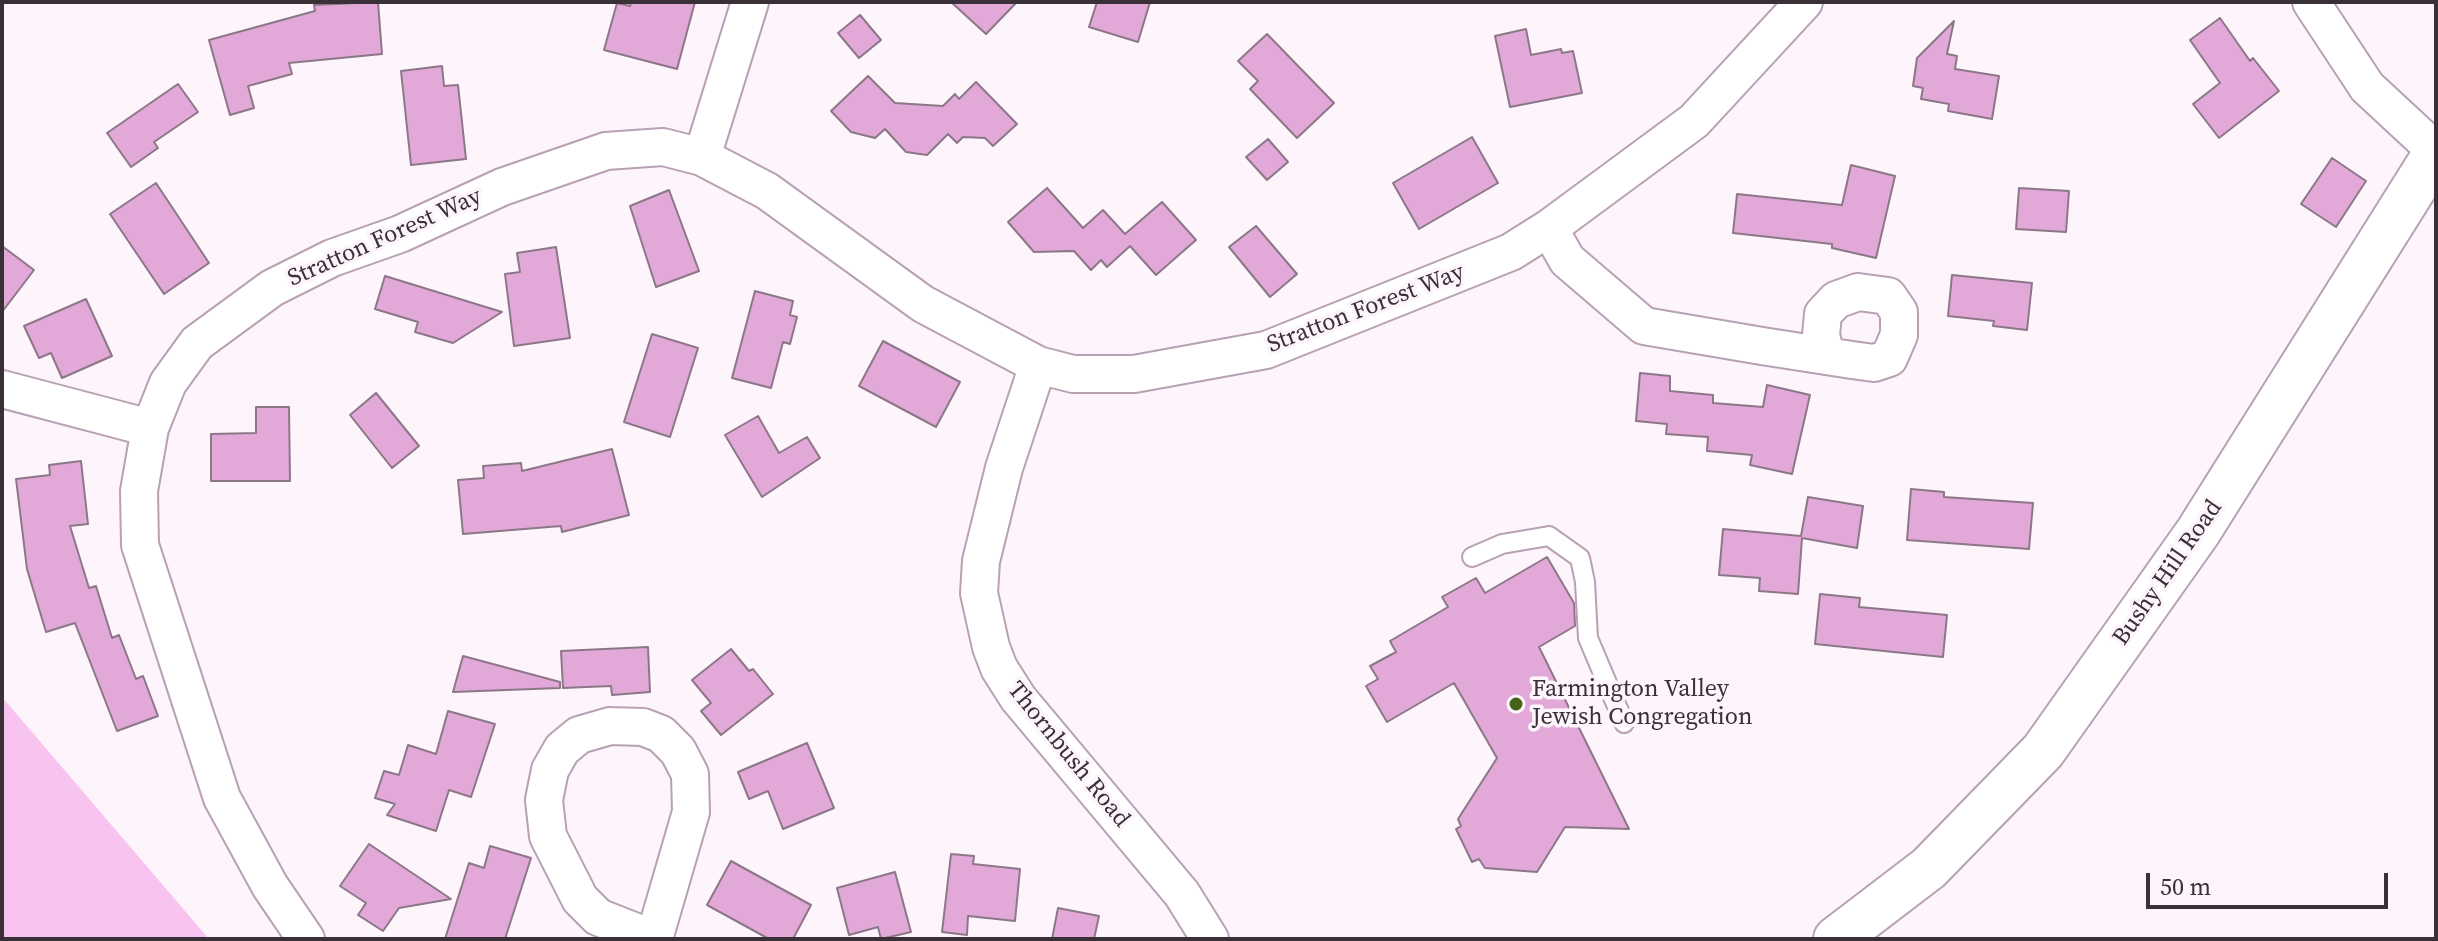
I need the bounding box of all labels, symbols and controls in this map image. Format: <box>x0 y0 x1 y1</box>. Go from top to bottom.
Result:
street label: Stratton Forest Way <box>284 182 486 294</box>
street label: Stratton Forest Way <box>1263 258 1469 360</box>
street label: Bushy Hill Road <box>2107 495 2229 651</box>
street label: Thornbush Road <box>1000 676 1136 834</box>
place label: Farmington Valley Jewish Congregation <box>1532 676 1752 732</box>
marker: Farmington Valley Jewish Congregation <box>1507 695 1525 713</box>
scale bar <box>2150 857 2392 907</box>
text: 50 m <box>2160 870 2211 903</box>

